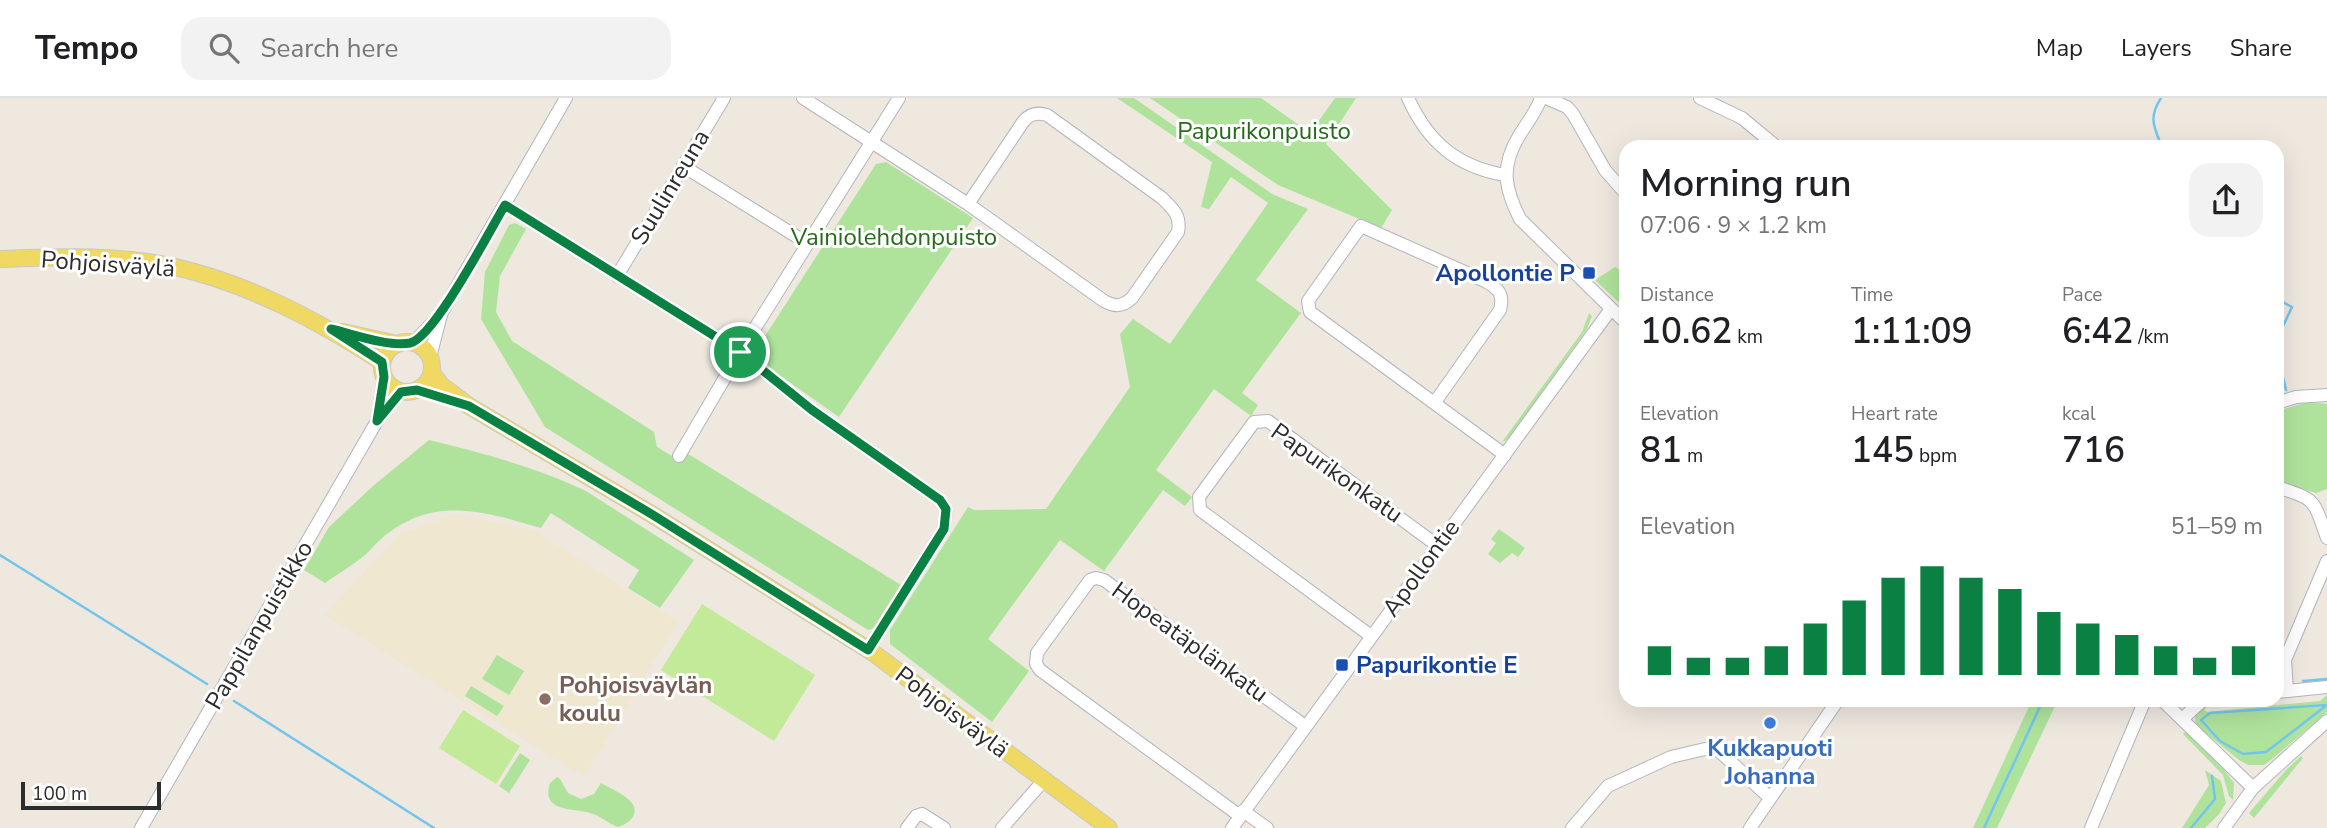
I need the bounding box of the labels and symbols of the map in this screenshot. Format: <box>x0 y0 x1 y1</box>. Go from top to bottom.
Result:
park label: Papurikonpuisto <box>1177 115 1351 147</box>
street label: Suulinreuna <box>623 123 717 251</box>
park label: Vainiolehdonpuisto <box>790 221 997 253</box>
street label: Pohjoisväylä <box>40 243 176 285</box>
place label: Apollontie P <box>1435 257 1575 289</box>
marker: Apollontie P <box>1581 265 1597 281</box>
pin <box>710 322 770 382</box>
street label: Papurikonkatu <box>1265 416 1409 530</box>
street label: Apollontie <box>1375 513 1467 623</box>
street label: Pappilanpuistikko <box>198 535 320 715</box>
street label: Hopeatäplänkatu <box>1105 574 1275 710</box>
place label: Papurikontie E <box>1356 649 1518 681</box>
marker: Papurikontie E <box>1334 657 1350 673</box>
street label: Pohjoisväylä <box>889 659 1015 765</box>
place label: Pohjoisväylän koulu <box>559 669 712 729</box>
marker: Pohjoisväylän koulu <box>537 691 553 707</box>
marker: Kukkapuoti Johanna <box>1762 715 1778 731</box>
place label: Kukkapuoti Johanna <box>1707 732 1833 792</box>
scale bar <box>21 779 161 811</box>

